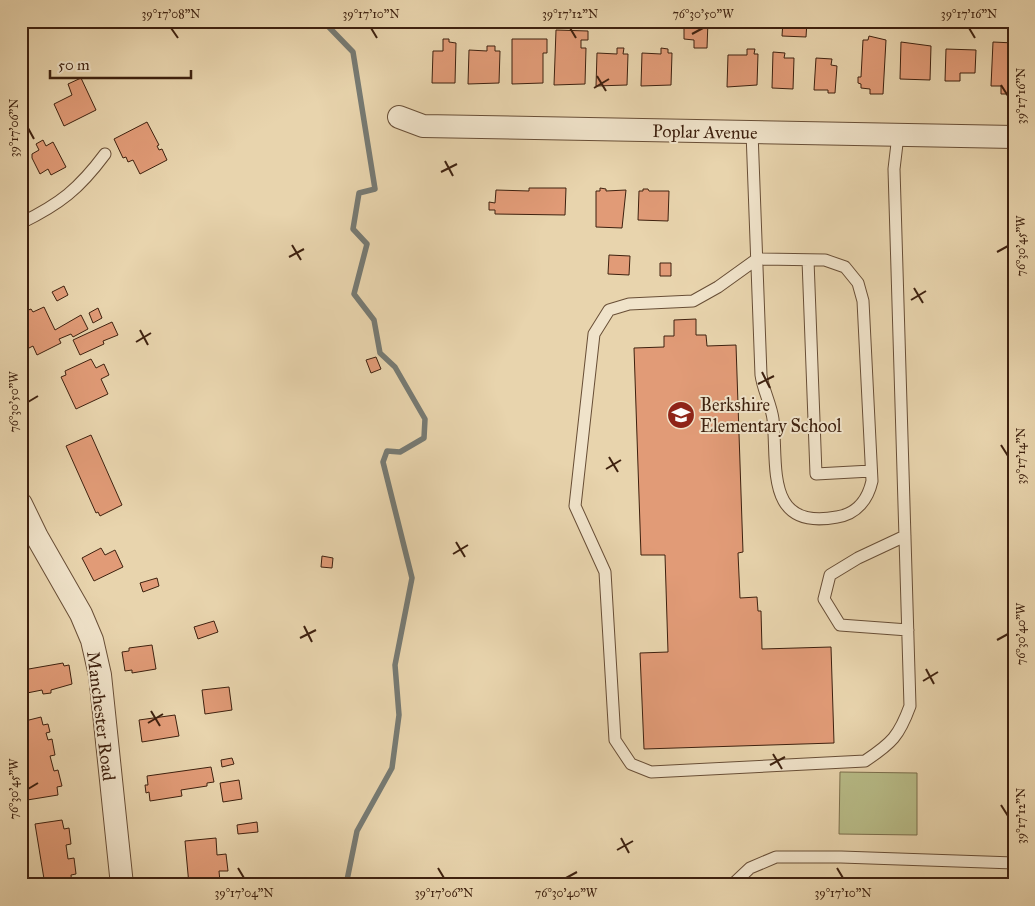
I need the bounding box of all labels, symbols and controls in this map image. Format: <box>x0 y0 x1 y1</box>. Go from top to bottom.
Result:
text: 39°17'08"N <box>142 7 200 21</box>
text: 39°17'10"N <box>342 7 400 21</box>
text: 39°17'12"N <box>542 7 598 21</box>
text: 76°30'50"W <box>672 7 734 21</box>
text: 39°17'16"N <box>941 7 997 21</box>
scale bar <box>50 48 191 80</box>
text: 50 m <box>58 56 90 74</box>
text: 39°17'16"N <box>1014 68 1028 124</box>
text: 39°17'06"N <box>7 99 21 157</box>
street label: Poplar Avenue <box>652 120 758 144</box>
text: 76°30'45"W <box>1014 215 1028 276</box>
text: 76°30'50"W <box>7 371 21 433</box>
place label: Berkshire Elementary School <box>700 394 842 437</box>
school or university icon: Berkshire Elementary School <box>666 400 696 430</box>
text: 39°17'14"N <box>1014 428 1028 484</box>
text: 76°30'40"W <box>1014 602 1028 665</box>
street label: Manchester Road <box>82 650 120 782</box>
text: 76°30'45"W <box>7 758 21 819</box>
text: 39°17'12"N <box>1014 788 1028 844</box>
text: 39°17'04"N <box>214 886 274 900</box>
text: 39°17'06"N <box>415 886 473 900</box>
text: 76°30'40"W <box>535 886 598 900</box>
text: 39°17'10"N <box>814 886 872 900</box>

